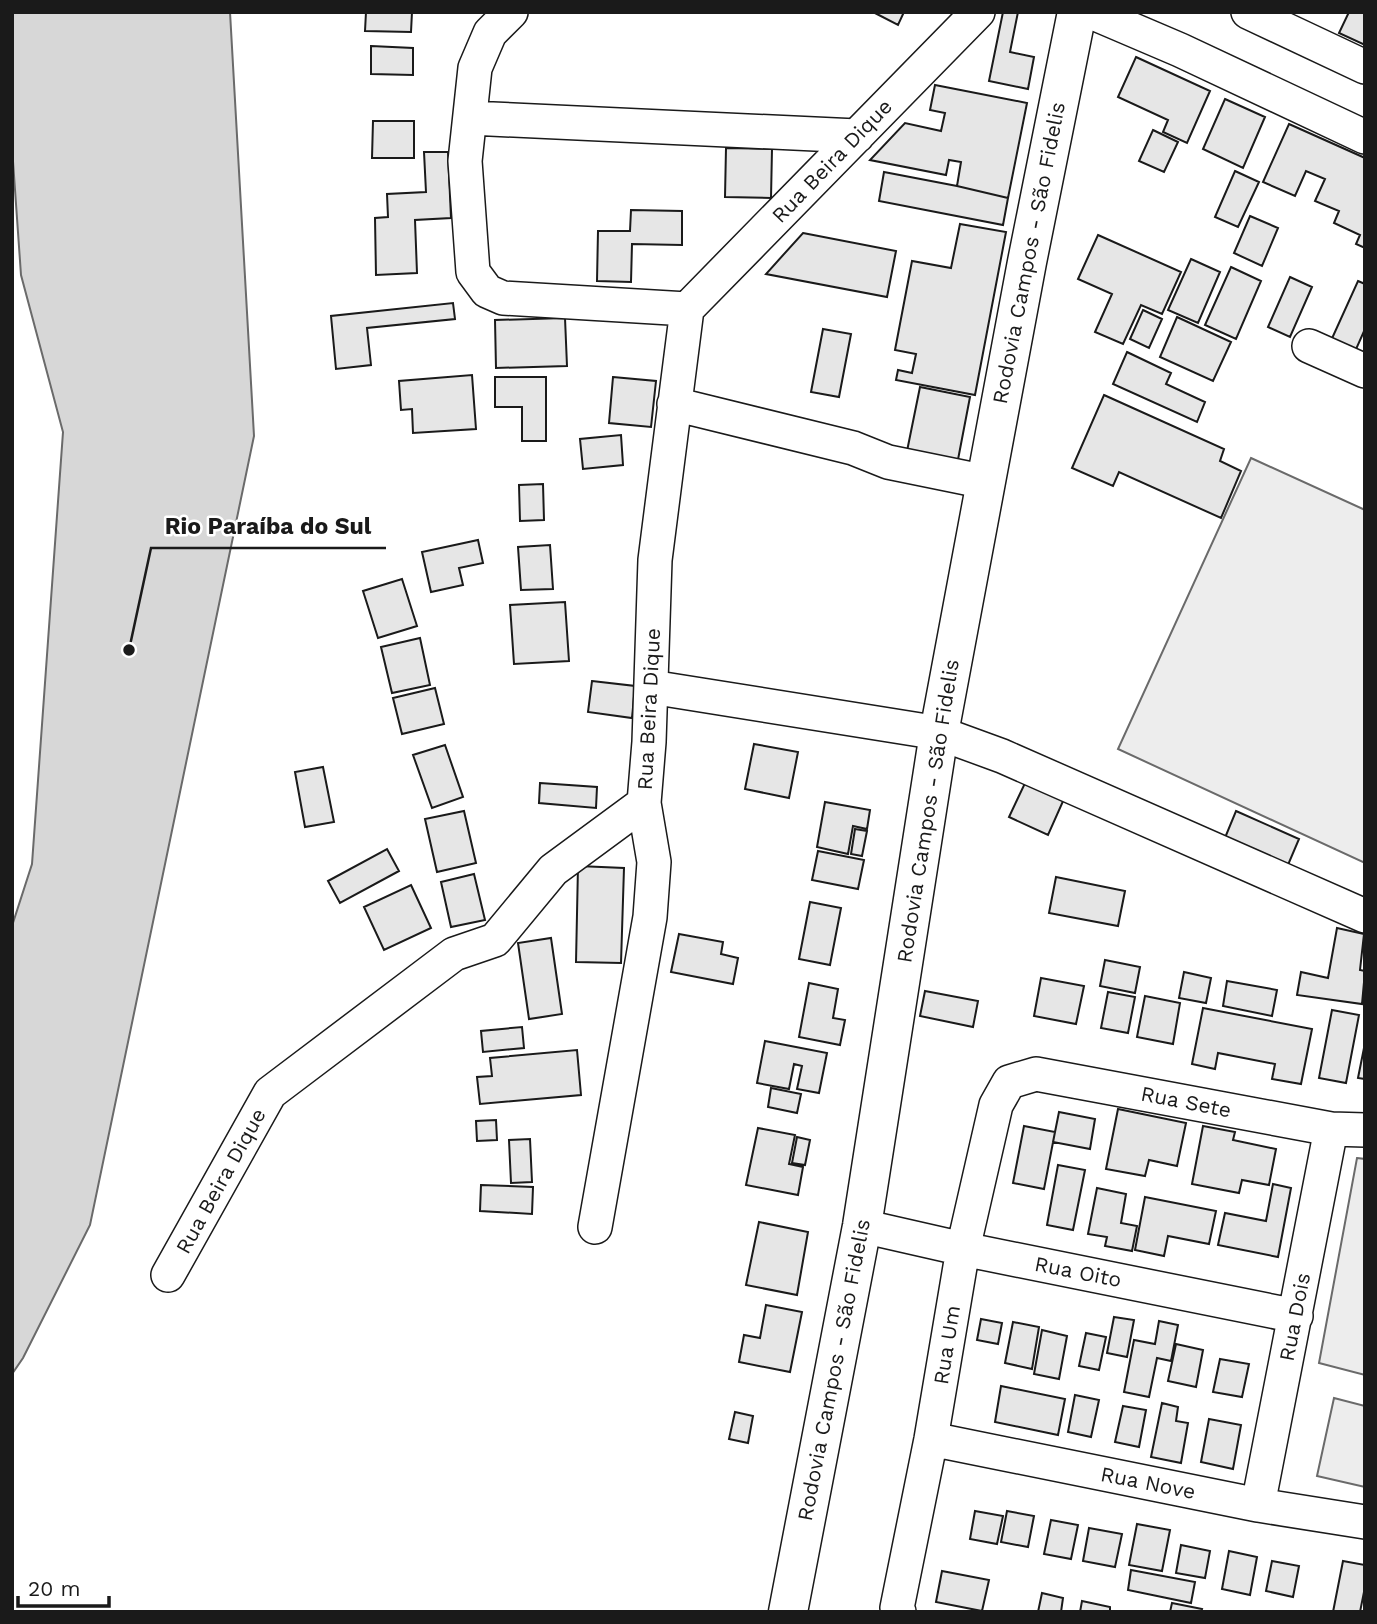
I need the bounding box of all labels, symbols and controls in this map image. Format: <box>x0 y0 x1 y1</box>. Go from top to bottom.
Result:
street label: Rua Beira Dique <box>766 94 897 228</box>
street label: Rodovia Campos - São Fidelis <box>987 100 1070 406</box>
callout: Rio Paraíba do Sul <box>151 504 386 548</box>
text: Rio Paraíba do Sul <box>165 513 372 540</box>
street label: Rua Beira Dique <box>632 627 665 791</box>
street label: Rodovia Campos - São Fidelis <box>891 657 964 964</box>
street label: Rua Sete <box>1139 1081 1233 1123</box>
street label: Rua Beira Dique <box>170 1104 271 1258</box>
street label: Rodovia Campos - São Fidelis <box>792 1217 875 1523</box>
street label: Rua Oito <box>1033 1251 1124 1292</box>
street label: Rua Dois <box>1274 1271 1315 1363</box>
street label: Rua Um <box>928 1303 965 1386</box>
street label: Rua Nove <box>1099 1461 1198 1504</box>
scale bar <box>18 1564 108 1608</box>
text: 20 m <box>28 1576 80 1601</box>

